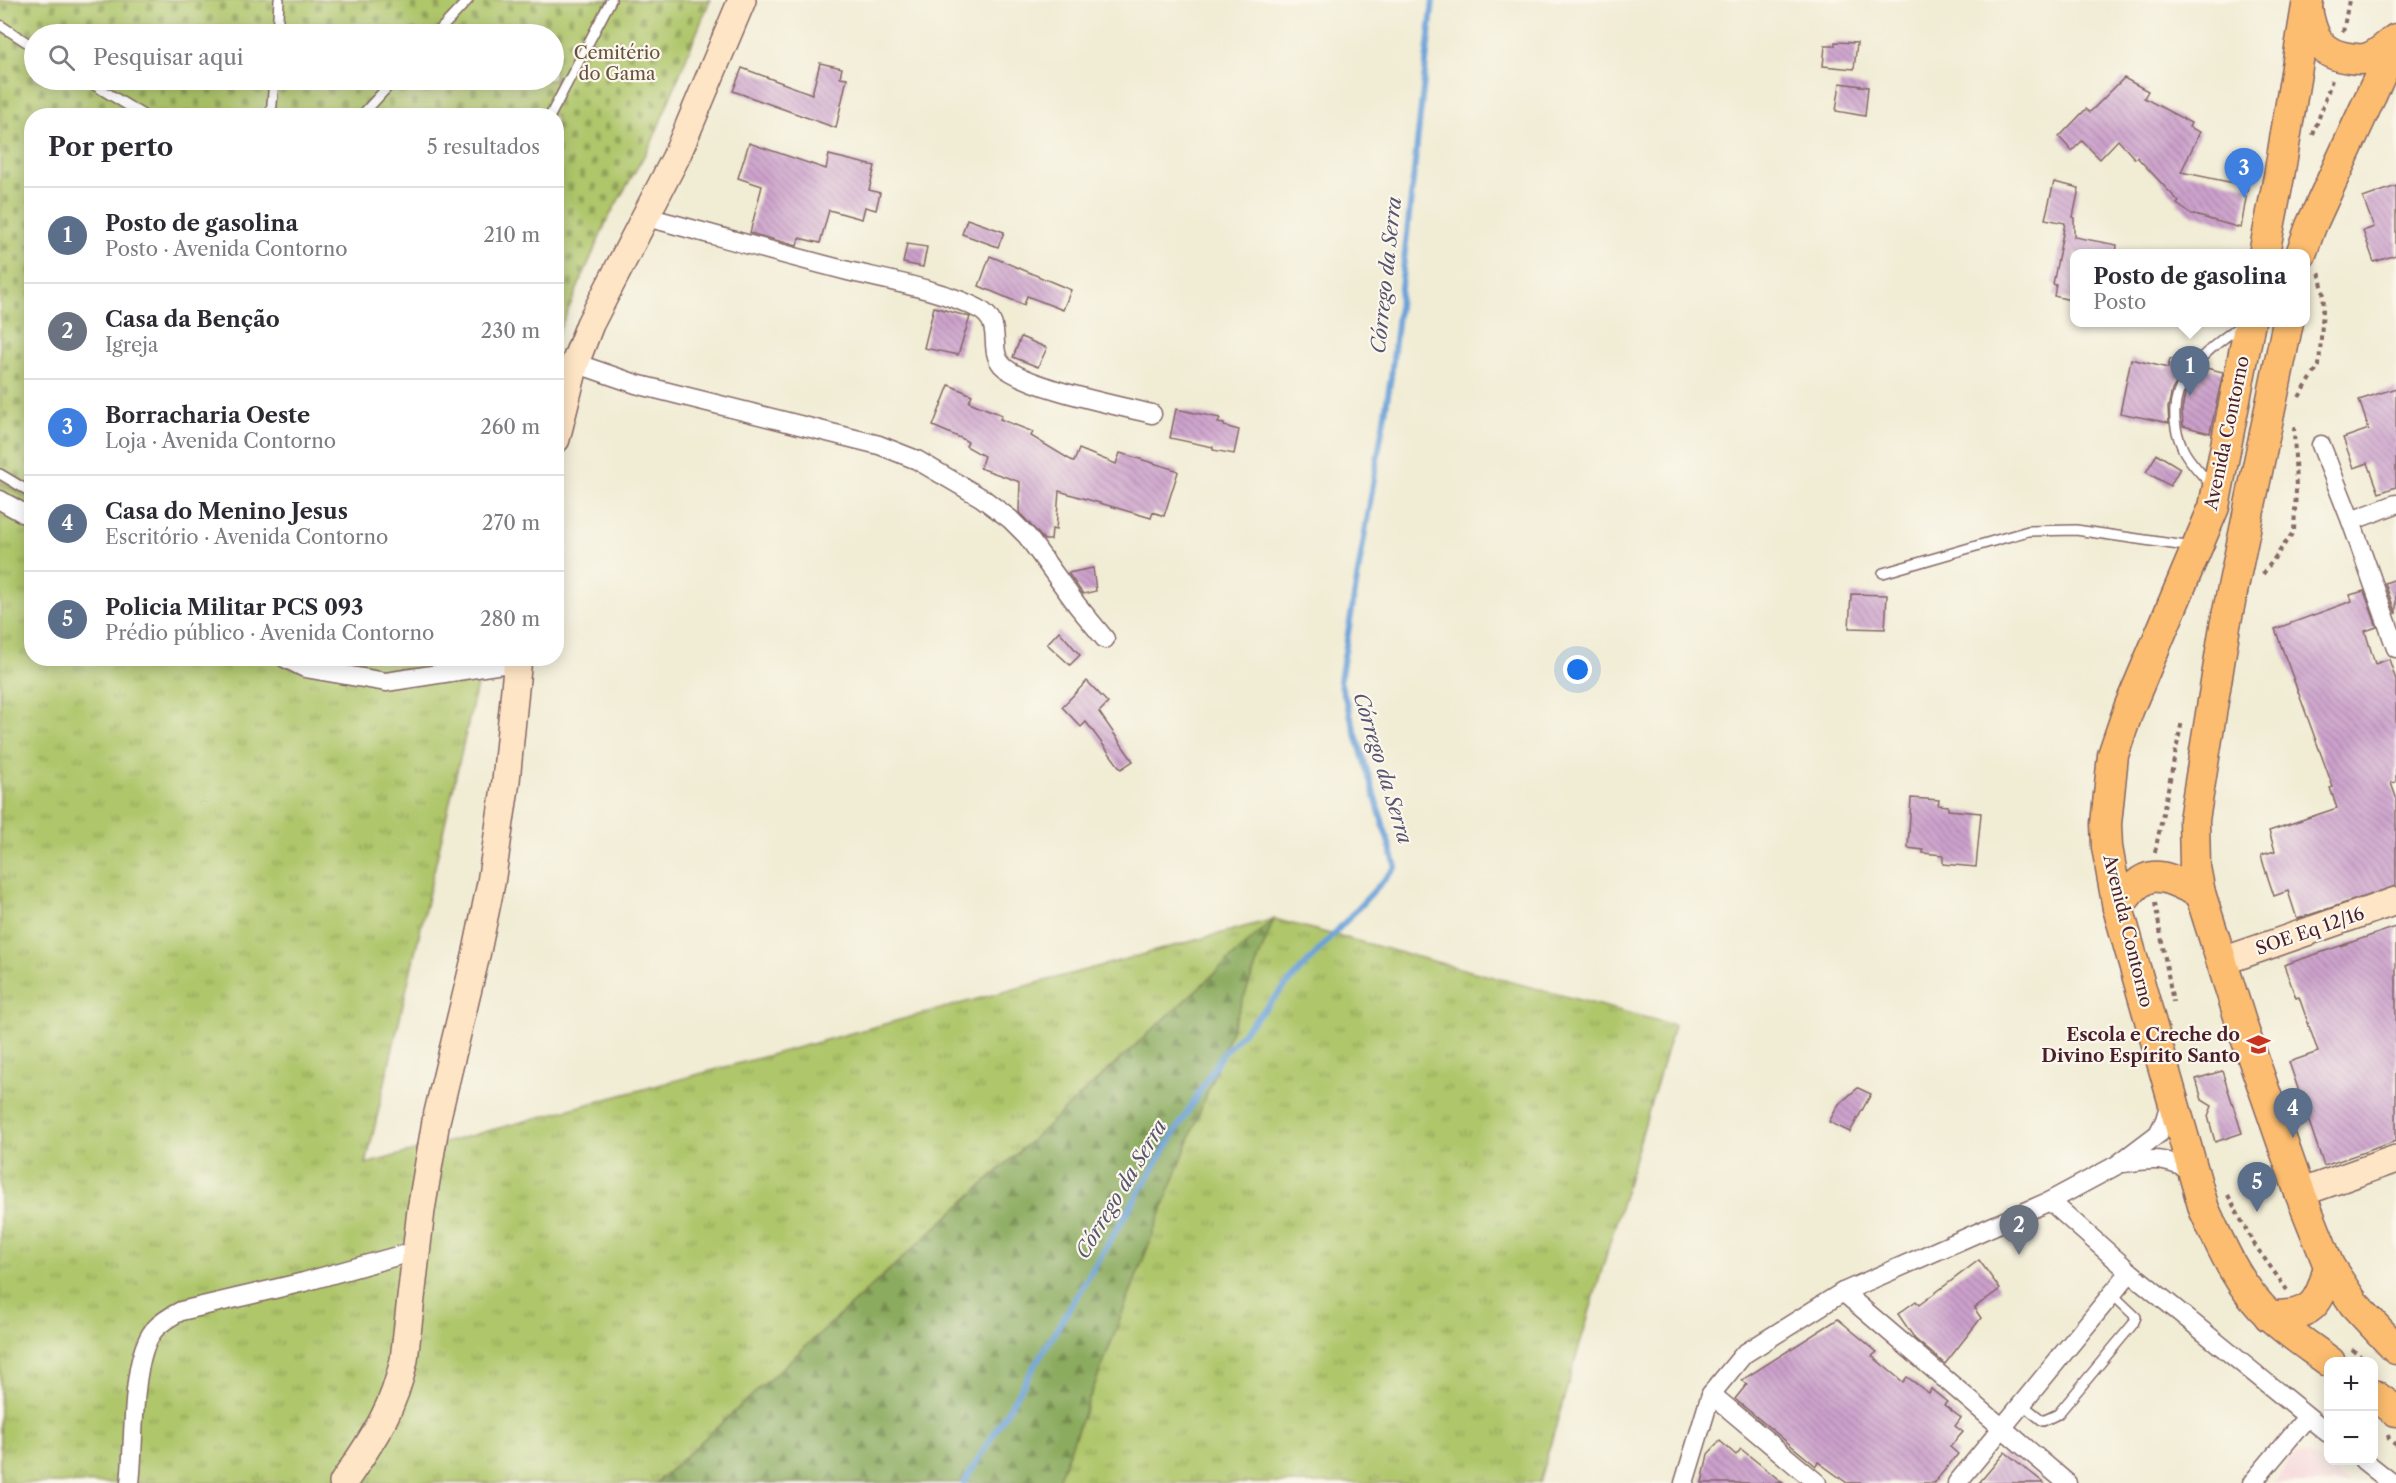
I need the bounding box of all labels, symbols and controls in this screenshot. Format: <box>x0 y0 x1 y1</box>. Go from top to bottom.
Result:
search box <box>24 24 564 90</box>
icon: search <box>45 41 78 74</box>
park label: Cemitério do Gama <box>574 42 660 85</box>
text: Pesquisar aqui <box>93 44 243 71</box>
text: Por perto <box>48 131 173 163</box>
text: 5 resultados <box>427 135 540 159</box>
pin: 3 <box>2224 148 2264 198</box>
water label: Córrego da Serra <box>1366 195 1406 354</box>
text: Posto de gasolina <box>105 210 298 237</box>
text: 1 <box>63 223 72 247</box>
text: 210 m <box>483 223 540 247</box>
text: Posto · Avenida Contorno <box>105 237 348 261</box>
popup <box>2070 249 2310 327</box>
text: Posto de gasolina <box>2093 263 2287 290</box>
text: Posto <box>2093 290 2146 314</box>
text: Casa da Benção <box>105 306 280 333</box>
text: 2 <box>62 319 73 343</box>
text: 230 m <box>481 319 540 343</box>
text: Igreja <box>105 333 158 357</box>
pin: 1 <box>2170 346 2210 396</box>
street label: Avenida Contorno <box>2200 354 2254 513</box>
text: Borracharia Oeste <box>105 402 310 429</box>
text: 3 <box>62 415 73 439</box>
text: 260 m <box>480 415 540 439</box>
text: Loja · Avenida Contorno <box>105 429 336 453</box>
text: Casa do Menino Jesus <box>105 498 348 525</box>
text: 4 <box>62 511 73 535</box>
text: 270 m <box>482 511 540 535</box>
text: Escritório · Avenida Contorno <box>105 525 388 549</box>
text: Policia Militar PCS 093 <box>105 594 364 621</box>
text: 5 <box>62 607 73 631</box>
text: 280 m <box>480 607 540 631</box>
text: Prédio público · Avenida Contorno <box>105 621 434 645</box>
your location <box>1563 655 1592 684</box>
water label: Córrego da Serra <box>1349 689 1417 847</box>
street label: Avenida Contorno <box>2098 851 2158 1010</box>
street label: SOE Eq 12/16 <box>2253 902 2367 960</box>
place label: Escola e Creche do Divino Espírito Santo <box>2041 1024 2240 1067</box>
school or university icon: Escola e Creche do Divino Espírito Santo <box>2245 1032 2271 1058</box>
pin: 4 <box>2274 1088 2312 1138</box>
water label: Córrego da Serra <box>1070 1115 1172 1263</box>
pin: 5 <box>2238 1162 2276 1212</box>
pin: 2 <box>2000 1206 2038 1255</box>
map controls <box>2324 1357 2378 1465</box>
button: + <box>2324 1357 2378 1411</box>
button: − <box>2324 1411 2378 1465</box>

